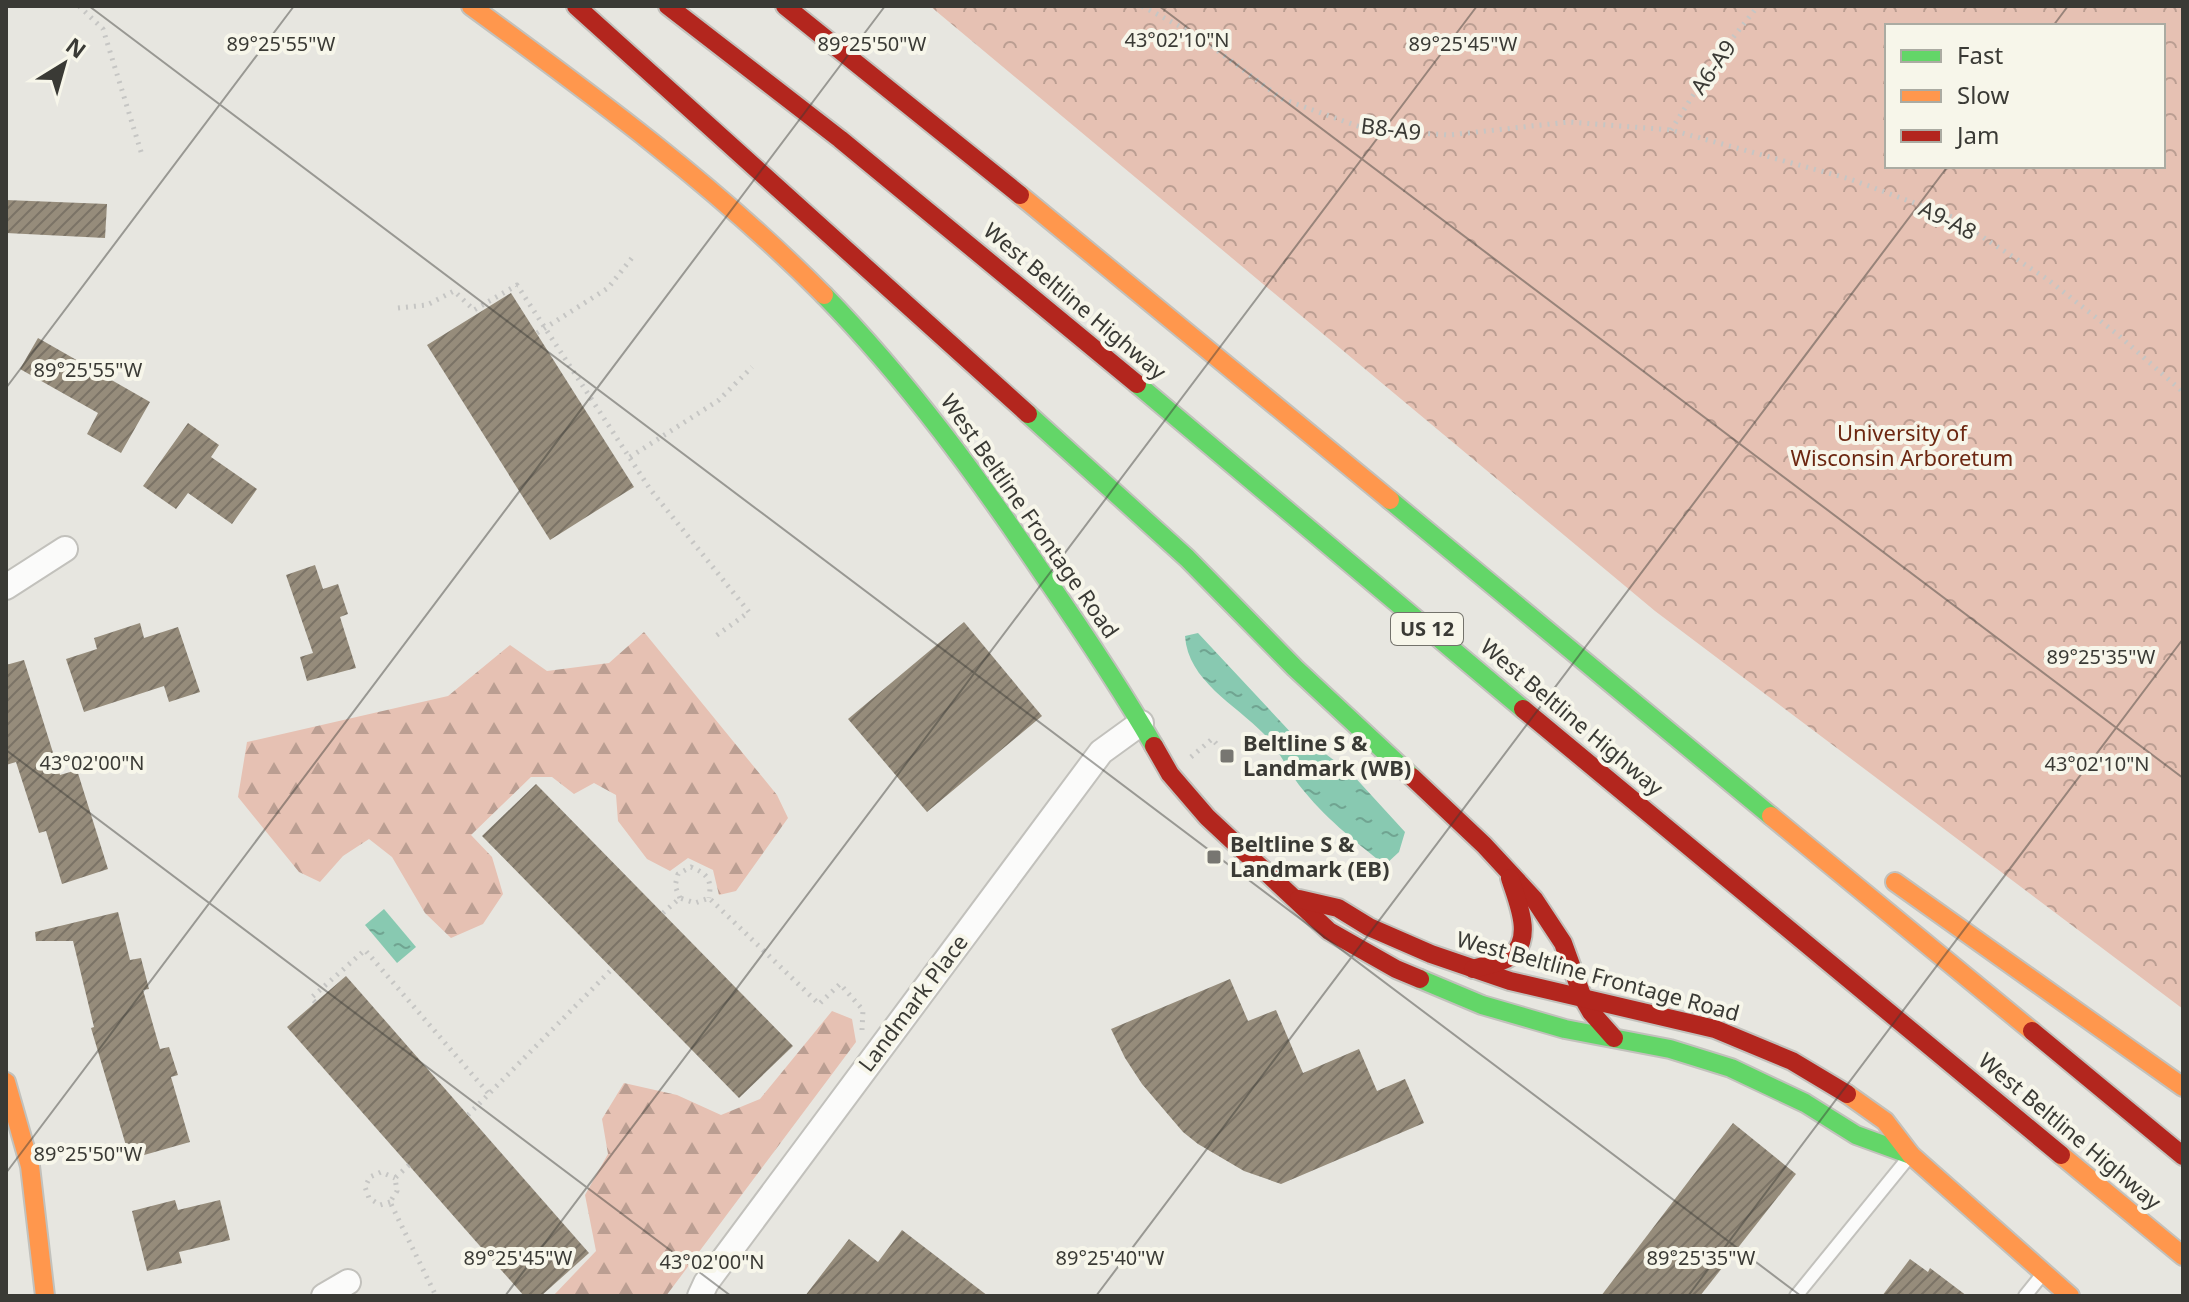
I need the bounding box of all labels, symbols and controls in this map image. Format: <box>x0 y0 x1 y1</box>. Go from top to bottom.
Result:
north arrow <box>24 24 104 104</box>
legend <box>1885 24 2165 168</box>
text: 43°02'10"N <box>1124 26 1230 53</box>
text: N <box>60 30 93 65</box>
text: 89°25'55"W <box>227 30 336 57</box>
text: 89°25'50"W <box>818 30 927 57</box>
text: 89°25'45"W <box>1409 30 1518 57</box>
street label: A6-A9 <box>1683 33 1742 100</box>
text: Fast <box>1957 38 2003 71</box>
text: Slow <box>1957 78 2009 111</box>
street label: B8-A9 <box>1359 109 1423 147</box>
text: Jam <box>1955 118 1999 151</box>
street label: A9-A8 <box>1915 192 1982 246</box>
street label: West Beltline Highway <box>978 215 1174 386</box>
text: 89°25'55"W <box>34 356 143 383</box>
street label: West Beltline Frontage Road <box>935 387 1127 644</box>
park label: University of Wisconsin Arboretum <box>1791 417 2013 472</box>
road number: US 12 <box>1391 613 1463 645</box>
street label: West Beltline Highway <box>1475 631 1671 802</box>
text: 89°25'35"W <box>2047 643 2156 670</box>
place label: Beltline S & Landmark (WB) <box>1243 727 1411 782</box>
marker: Beltline S & Landmark (WB) <box>1218 747 1236 765</box>
text: 43°02'00"N <box>39 749 145 776</box>
text: 43°02'10"N <box>2044 750 2150 777</box>
place label: Beltline S & Landmark (EB) <box>1230 828 1389 883</box>
marker: Beltline S & Landmark (EB) <box>1205 848 1223 866</box>
street label: West Beltline Frontage Road <box>1453 923 1743 1027</box>
street label: Landmark Place <box>851 928 974 1077</box>
street label: West Beltline Highway <box>1973 1045 2169 1216</box>
text: 89°25'50"W <box>34 1140 143 1167</box>
text: 89°25'45"W <box>464 1244 573 1271</box>
text: 89°25'40"W <box>1056 1244 1165 1271</box>
text: 89°25'35"W <box>1647 1244 1756 1271</box>
text: 43°02'00"N <box>659 1248 765 1275</box>

